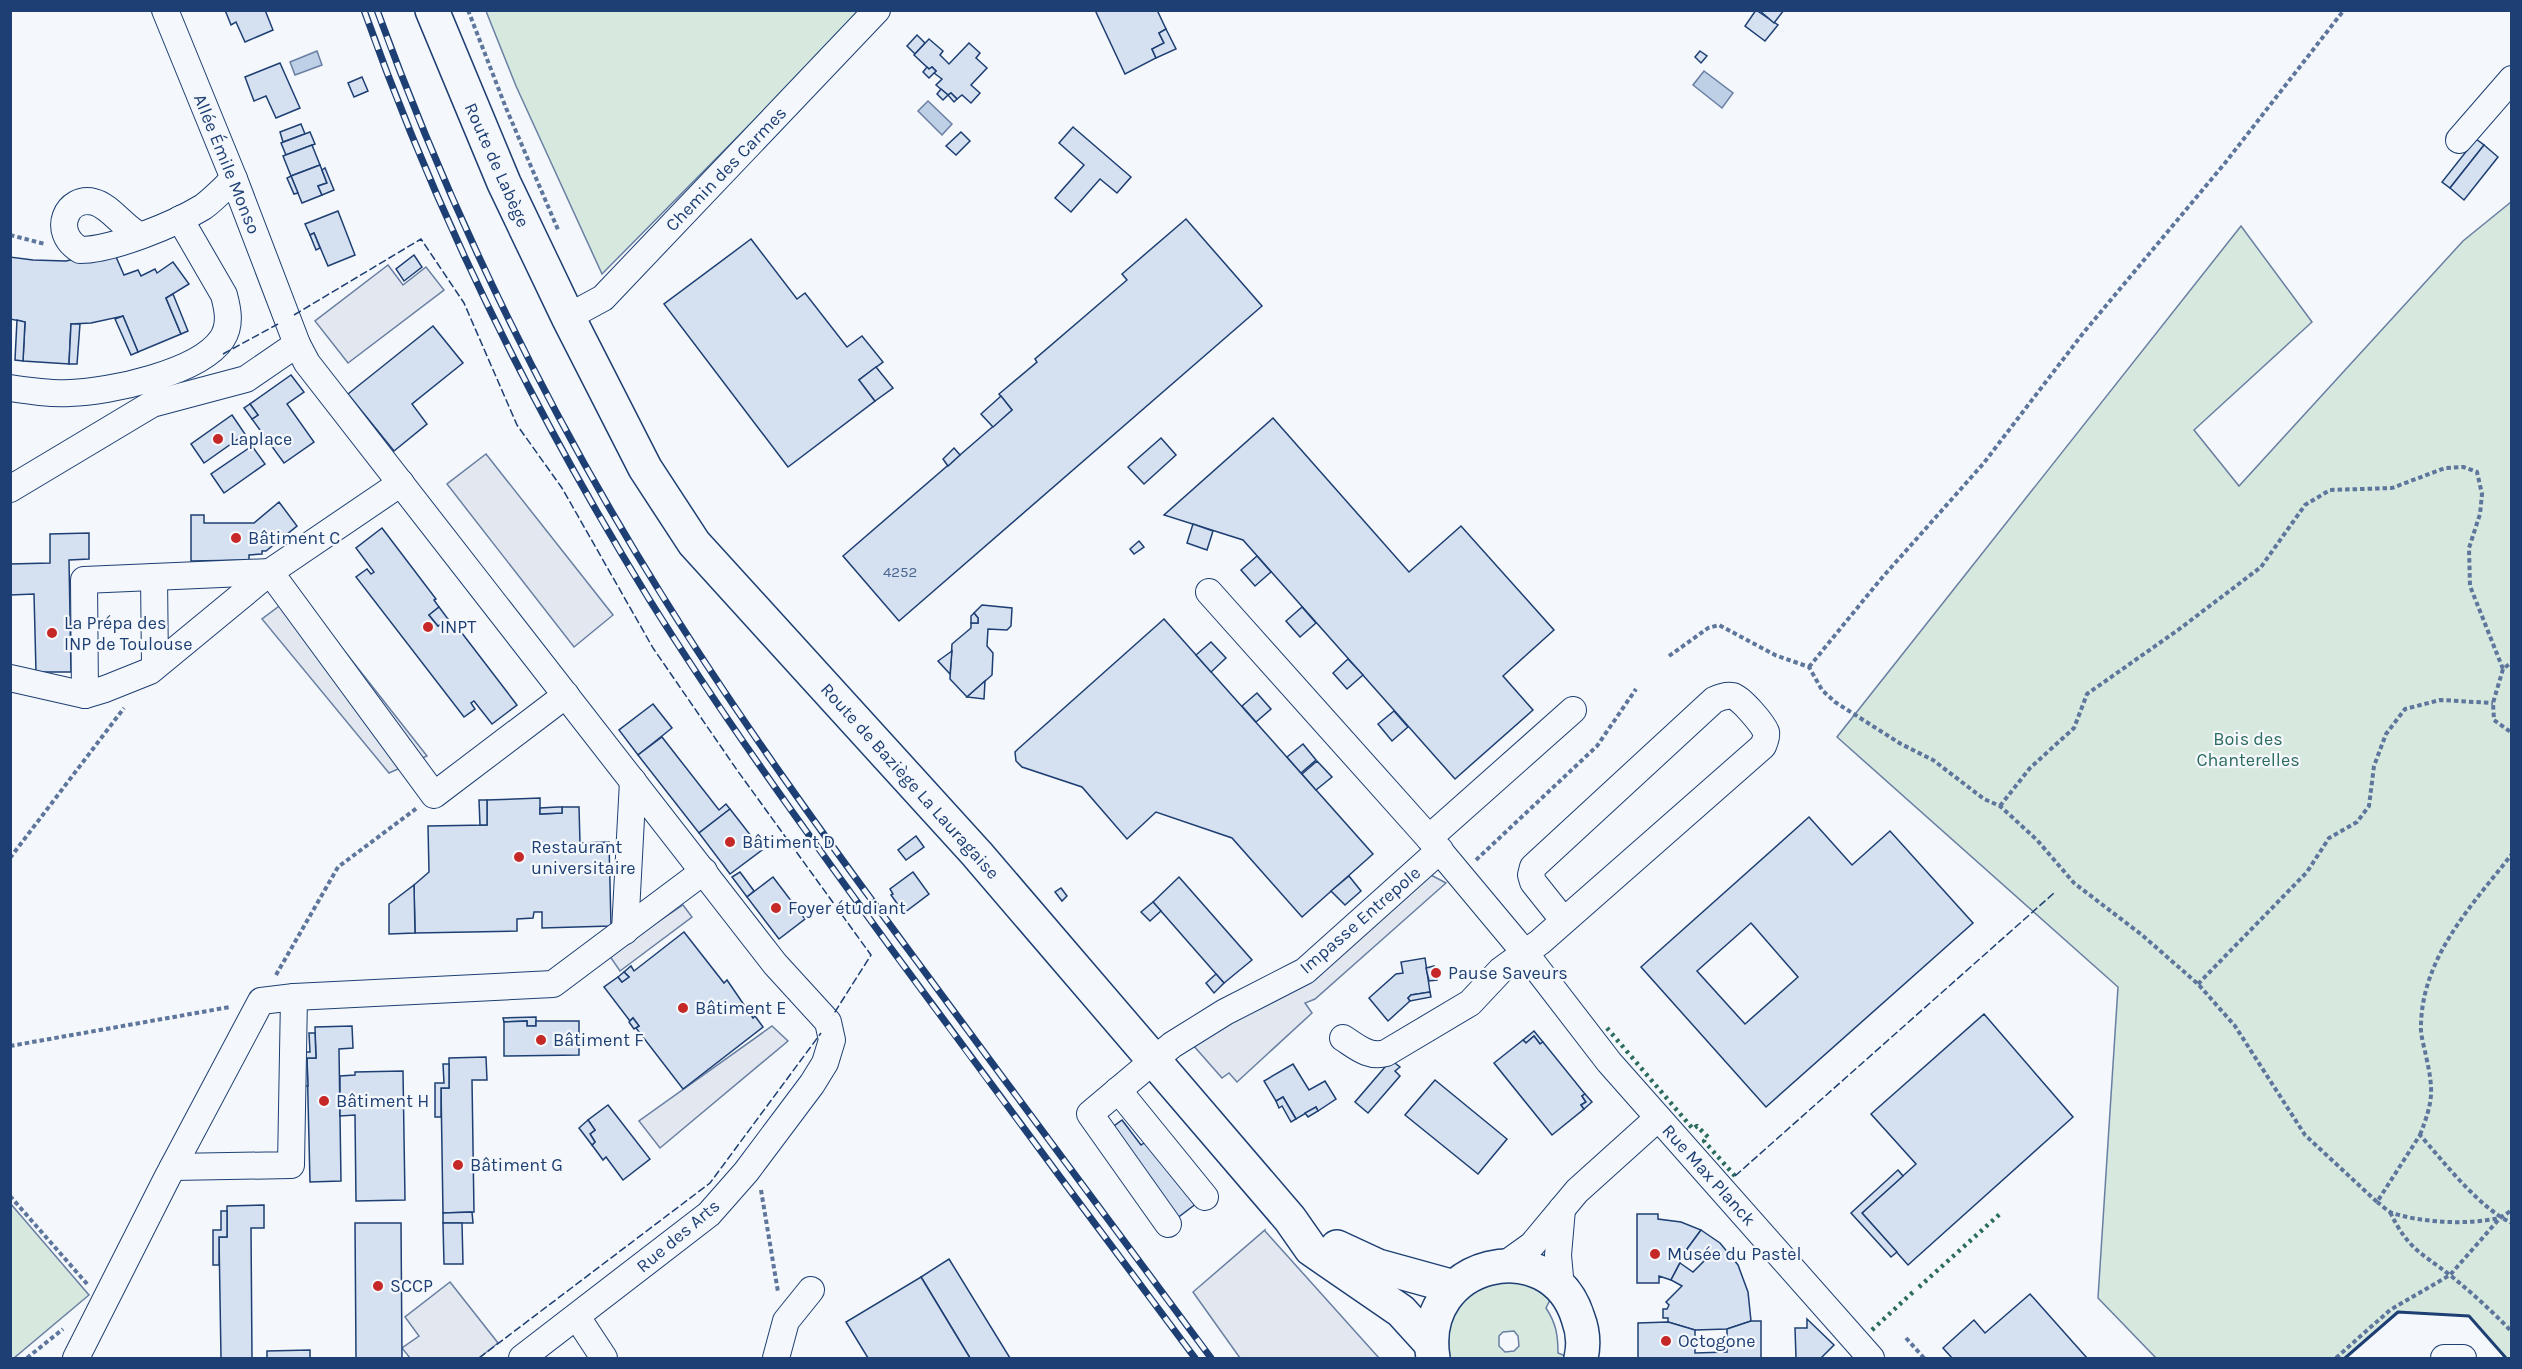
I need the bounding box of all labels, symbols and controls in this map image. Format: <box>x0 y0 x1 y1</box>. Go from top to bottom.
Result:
street label: Allée Émile Monso <box>189 90 266 237</box>
street label: Route de Labège <box>460 99 534 231</box>
street label: Chemin des Carmes <box>661 102 791 236</box>
place label: Laplace <box>230 428 292 450</box>
marker: Laplace <box>211 432 225 446</box>
place label: Bâtiment C <box>248 527 340 549</box>
marker: Bâtiment C <box>229 531 243 545</box>
house number: 4252 <box>883 563 917 581</box>
place label: La Prépa des INP de Toulouse <box>64 612 193 655</box>
place label: INPT <box>440 616 476 638</box>
marker: INPT <box>421 620 435 634</box>
marker: La Prépa des INP de Toulouse <box>45 626 59 640</box>
street label: Route de Baziège La Lauragaise <box>816 678 1004 884</box>
park label: Bois des Chanterelles <box>2196 728 2300 771</box>
place label: Bâtiment D <box>742 831 835 853</box>
marker: Bâtiment D <box>723 835 737 849</box>
place label: Restaurant universitaire <box>531 836 636 879</box>
marker: Restaurant universitaire <box>512 850 526 864</box>
street label: Impasse Entrepole <box>1295 862 1425 978</box>
place label: Foyer étudiant <box>788 897 906 919</box>
marker: Foyer étudiant <box>769 901 783 915</box>
place label: Pause Saveurs <box>1448 962 1568 984</box>
marker: Pause Saveurs <box>1429 966 1443 980</box>
place label: Bâtiment E <box>695 997 786 1019</box>
marker: Bâtiment E <box>676 1001 690 1015</box>
place label: Bâtiment F <box>553 1029 644 1051</box>
marker: Bâtiment F <box>534 1033 548 1047</box>
place label: Bâtiment H <box>336 1090 429 1112</box>
marker: Bâtiment H <box>317 1094 331 1108</box>
street label: Rue Max Planck <box>1658 1120 1760 1230</box>
place label: Bâtiment G <box>470 1154 563 1176</box>
marker: Bâtiment G <box>451 1158 465 1172</box>
street label: Rue des Arts <box>632 1195 724 1277</box>
place label: Musée du Pastel <box>1667 1243 1802 1265</box>
marker: Musée du Pastel <box>1648 1247 1662 1261</box>
place label: SCCP <box>390 1275 433 1297</box>
marker: SCCP <box>371 1279 385 1293</box>
place label: Octogone <box>1678 1330 1756 1352</box>
marker: Octogone <box>1659 1334 1673 1348</box>

